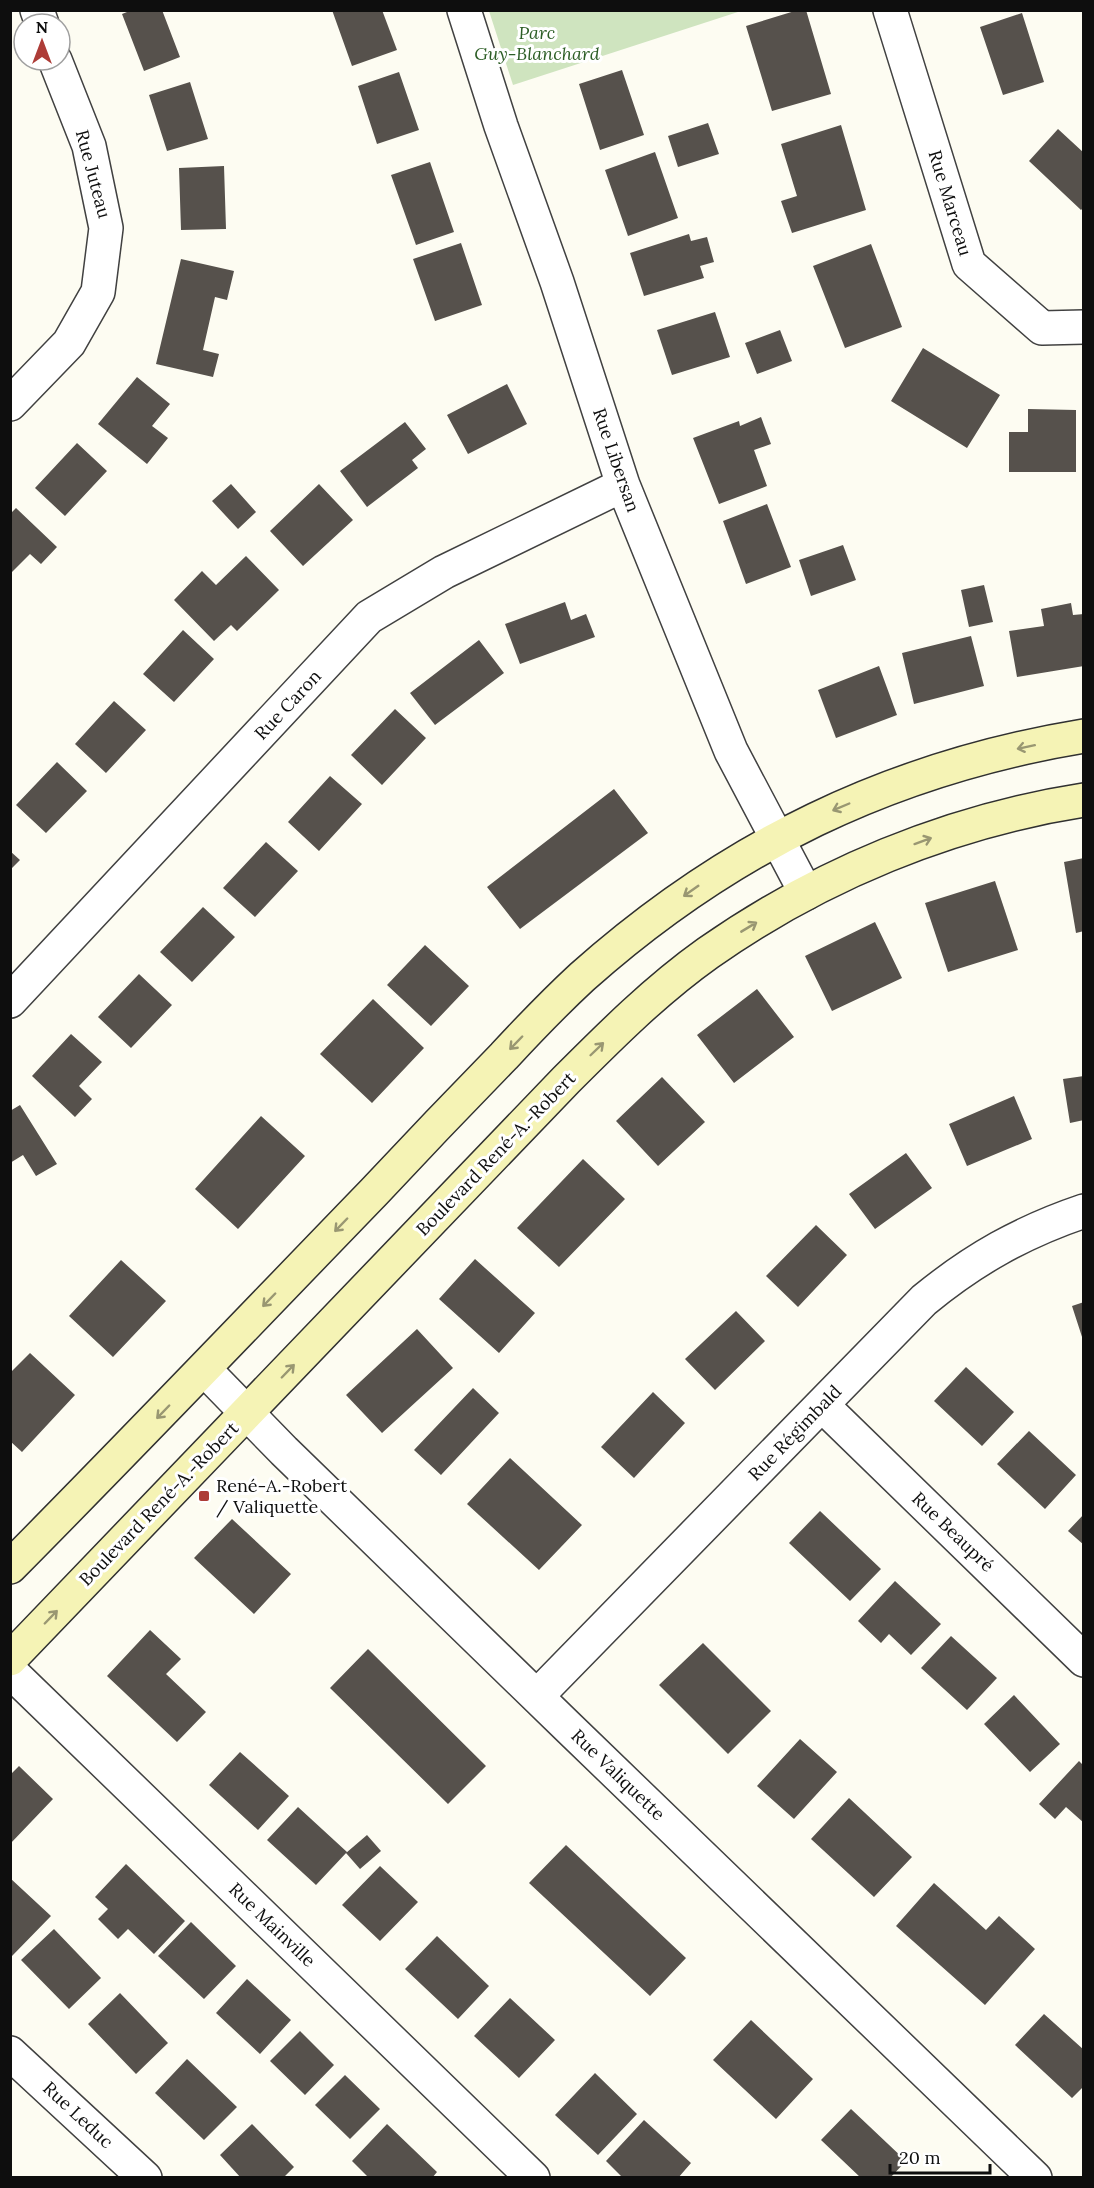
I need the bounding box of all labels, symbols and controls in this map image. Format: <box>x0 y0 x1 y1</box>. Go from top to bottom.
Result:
north arrow <box>12 12 72 72</box>
text: N <box>36 17 48 37</box>
park label: Parc Guy-Blanchard <box>474 21 600 65</box>
street label: Rue Juteau <box>71 127 116 221</box>
street label: Rue Marceau <box>924 147 978 259</box>
street label: Rue Libersan <box>588 405 645 515</box>
street label: Rue Caron <box>249 665 326 745</box>
one-way arrow <box>1017 742 1036 753</box>
one-way arrow <box>832 802 851 813</box>
one-way arrow <box>914 835 932 846</box>
one-way arrow <box>684 885 700 897</box>
one-way arrow <box>740 920 757 932</box>
one-way arrow <box>509 1035 523 1050</box>
one-way arrow <box>590 1042 605 1056</box>
street label: Boulevard René-A.-Robert <box>411 1067 580 1241</box>
one-way arrow <box>334 1218 348 1233</box>
one-way arrow <box>262 1292 276 1307</box>
one-way arrow <box>280 1364 295 1379</box>
street label: Rue Régimbald <box>743 1380 846 1485</box>
one-way arrow <box>156 1404 170 1419</box>
street label: Boulevard René-A.-Robert <box>74 1417 243 1591</box>
place label: René-A.-Robert / Valiquette <box>216 1474 347 1518</box>
street label: Rue Beaupré <box>907 1487 999 1577</box>
marker: René-A.-Robert / Valiquette <box>197 1489 211 1503</box>
one-way arrow <box>44 1609 58 1624</box>
street label: Rue Valiquette <box>567 1724 670 1825</box>
street label: Rue Mainville <box>224 1878 321 1972</box>
street label: Rue Leduc <box>38 2076 118 2153</box>
scale bar <box>890 2137 990 2175</box>
text: 20 m <box>899 2146 941 2169</box>

